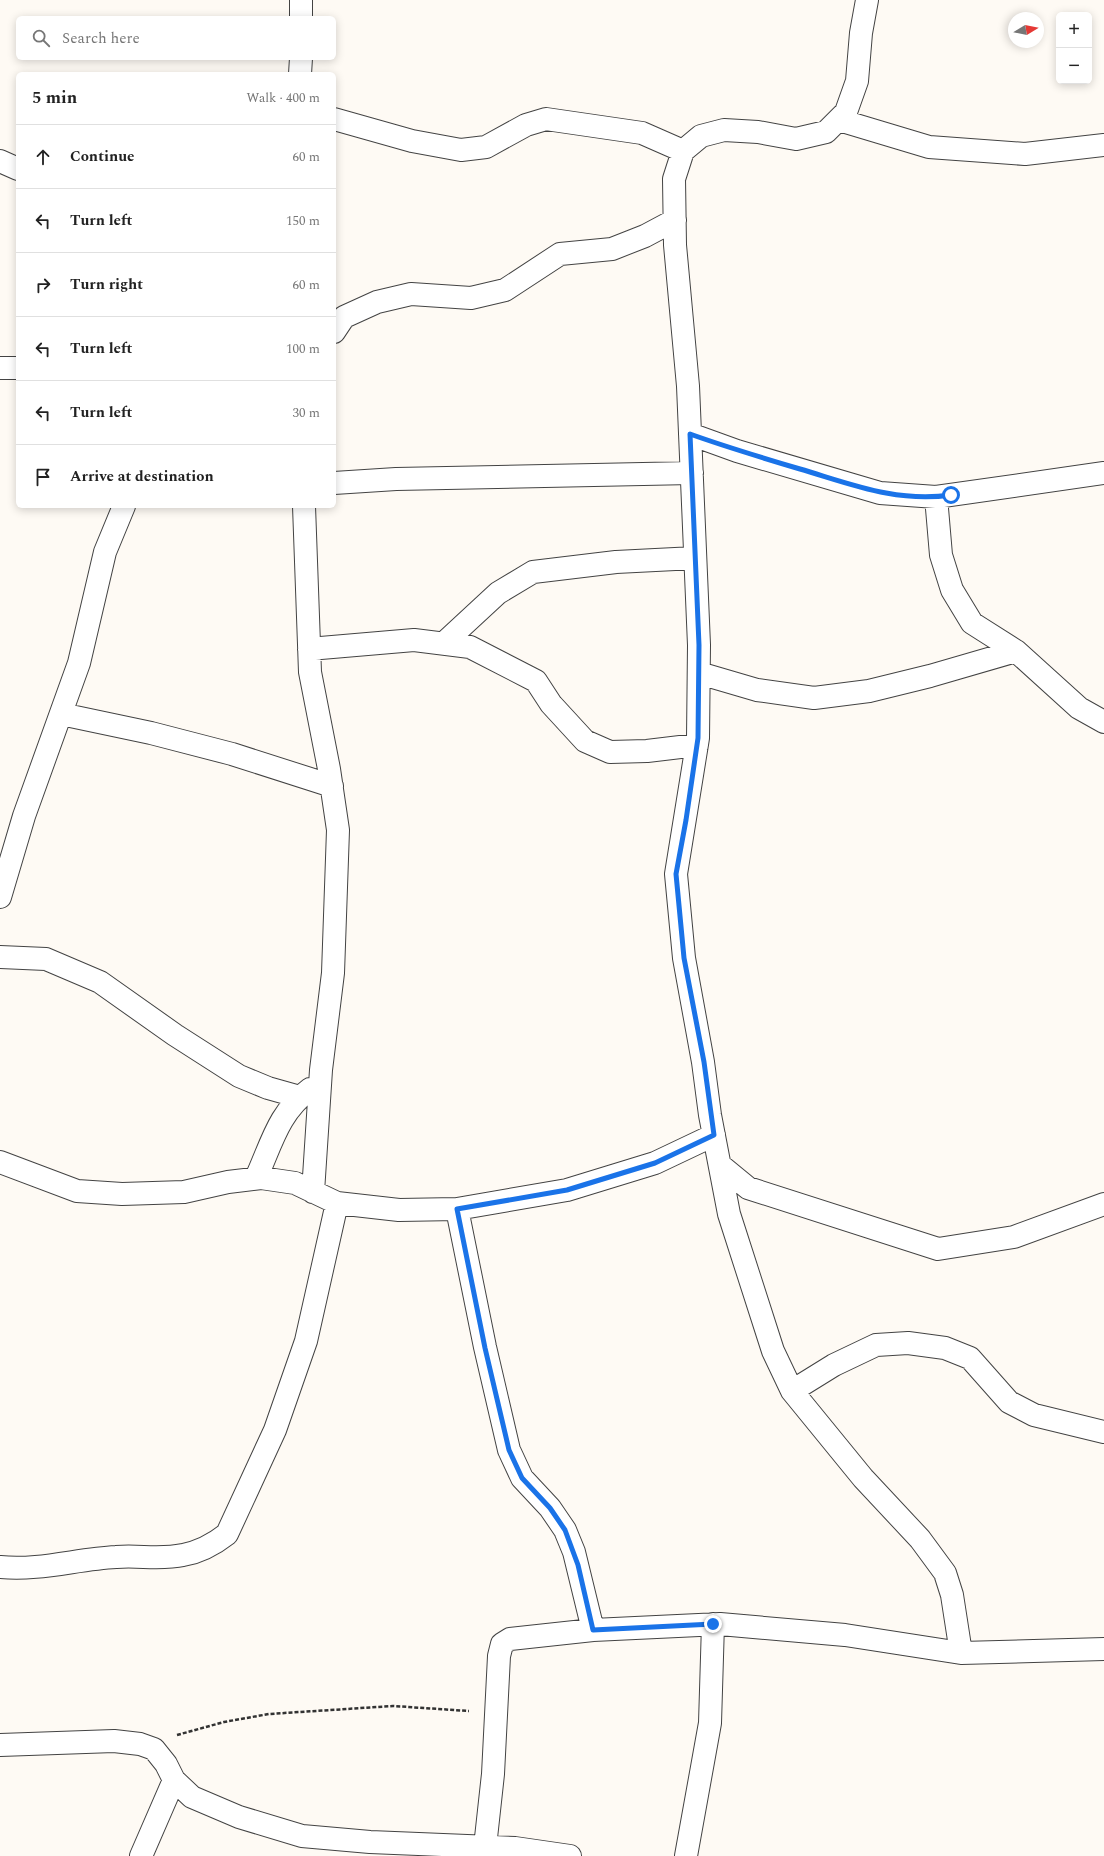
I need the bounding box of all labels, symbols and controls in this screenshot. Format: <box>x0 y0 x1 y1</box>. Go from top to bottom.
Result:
north arrow <box>1008 12 1044 48</box>
map controls <box>1056 12 1092 84</box>
button: + <box>1056 12 1092 48</box>
search box <box>16 16 336 60</box>
icon: search <box>30 27 52 49</box>
text: Search here <box>62 27 140 50</box>
button: − <box>1056 48 1092 84</box>
text: 5 min <box>32 85 77 111</box>
text: Walk · 400 m <box>246 88 320 108</box>
text: Continue <box>70 145 135 168</box>
icon: ahead <box>32 146 54 168</box>
text: 60 m <box>293 147 320 167</box>
text: Turn left <box>70 209 132 232</box>
icon: left <box>32 210 54 232</box>
text: 150 m <box>286 211 320 231</box>
text: Turn right <box>70 273 143 296</box>
icon: right <box>32 274 54 296</box>
text: 60 m <box>293 275 320 295</box>
text: Turn left <box>70 337 132 360</box>
icon: left <box>32 338 54 360</box>
text: 100 m <box>286 339 320 359</box>
text: Turn left <box>70 401 132 424</box>
icon: left <box>32 402 54 424</box>
text: 30 m <box>293 403 320 423</box>
text: Arrive at destination <box>70 465 214 488</box>
icon: arrive <box>32 466 54 488</box>
route start <box>942 486 960 504</box>
route end <box>704 1615 722 1633</box>

